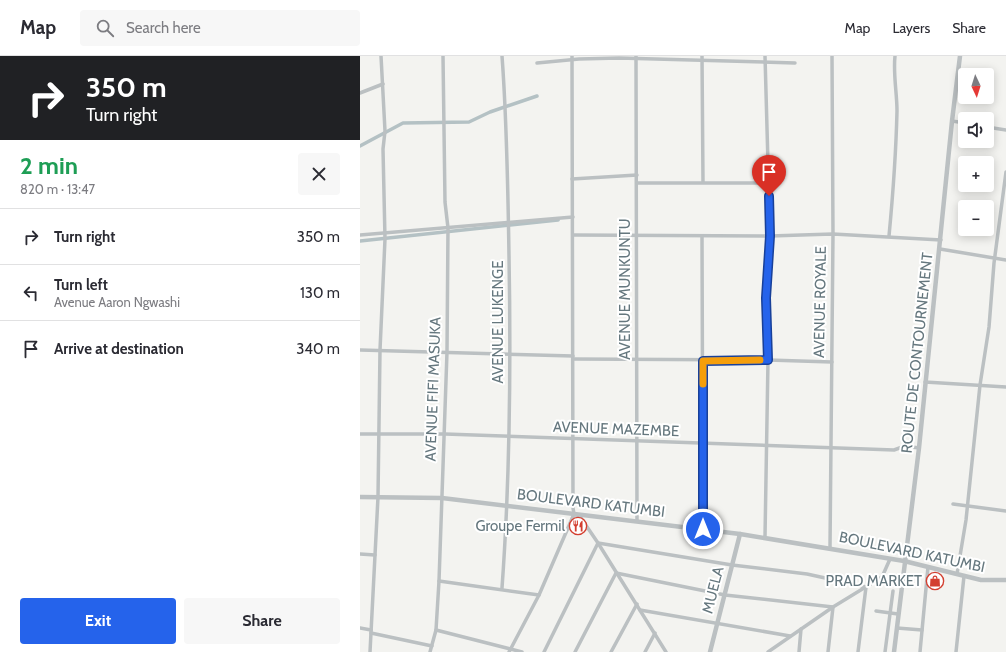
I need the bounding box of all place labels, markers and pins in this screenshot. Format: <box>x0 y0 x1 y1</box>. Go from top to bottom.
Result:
pin <box>752 155 786 196</box>
restaurant icon: Groupe Fermil <box>568 516 588 536</box>
place label: Groupe Fermil <box>475 517 565 535</box>
shop icon: PRAD MARKET <box>925 571 945 591</box>
place label: PRAD MARKET <box>826 572 922 590</box>

